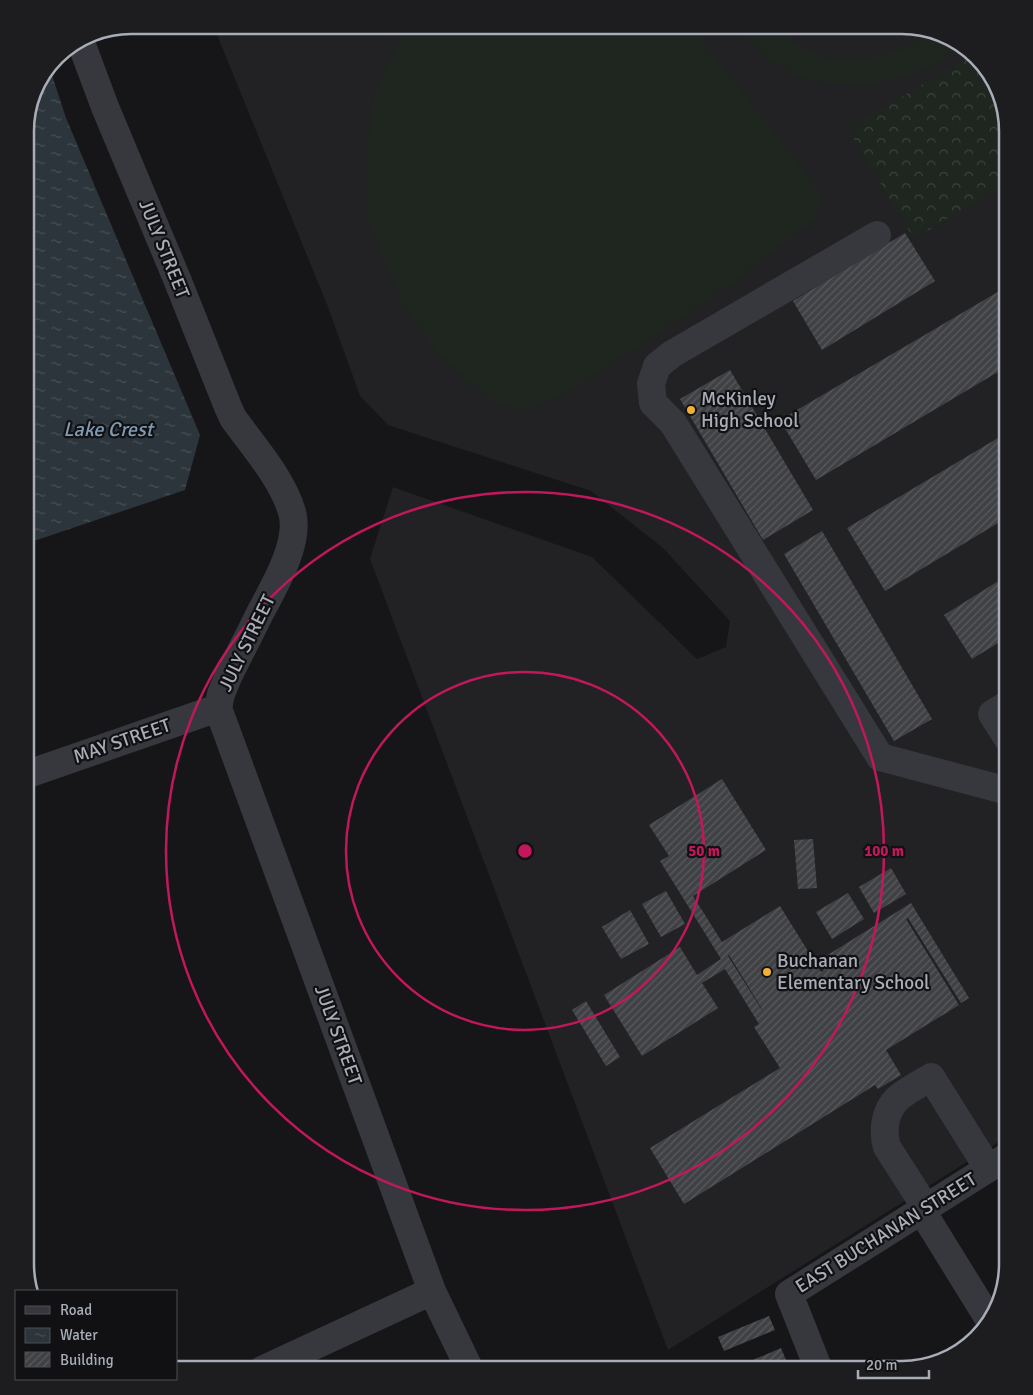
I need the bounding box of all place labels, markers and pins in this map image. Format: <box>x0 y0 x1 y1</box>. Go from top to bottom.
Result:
place label: McKinley High School <box>701 387 799 433</box>
marker: McKinley High School <box>685 404 697 416</box>
centre of rings <box>516 842 534 860</box>
place label: Buchanan Elementary School <box>777 949 930 995</box>
marker: Buchanan Elementary School <box>761 966 773 978</box>

